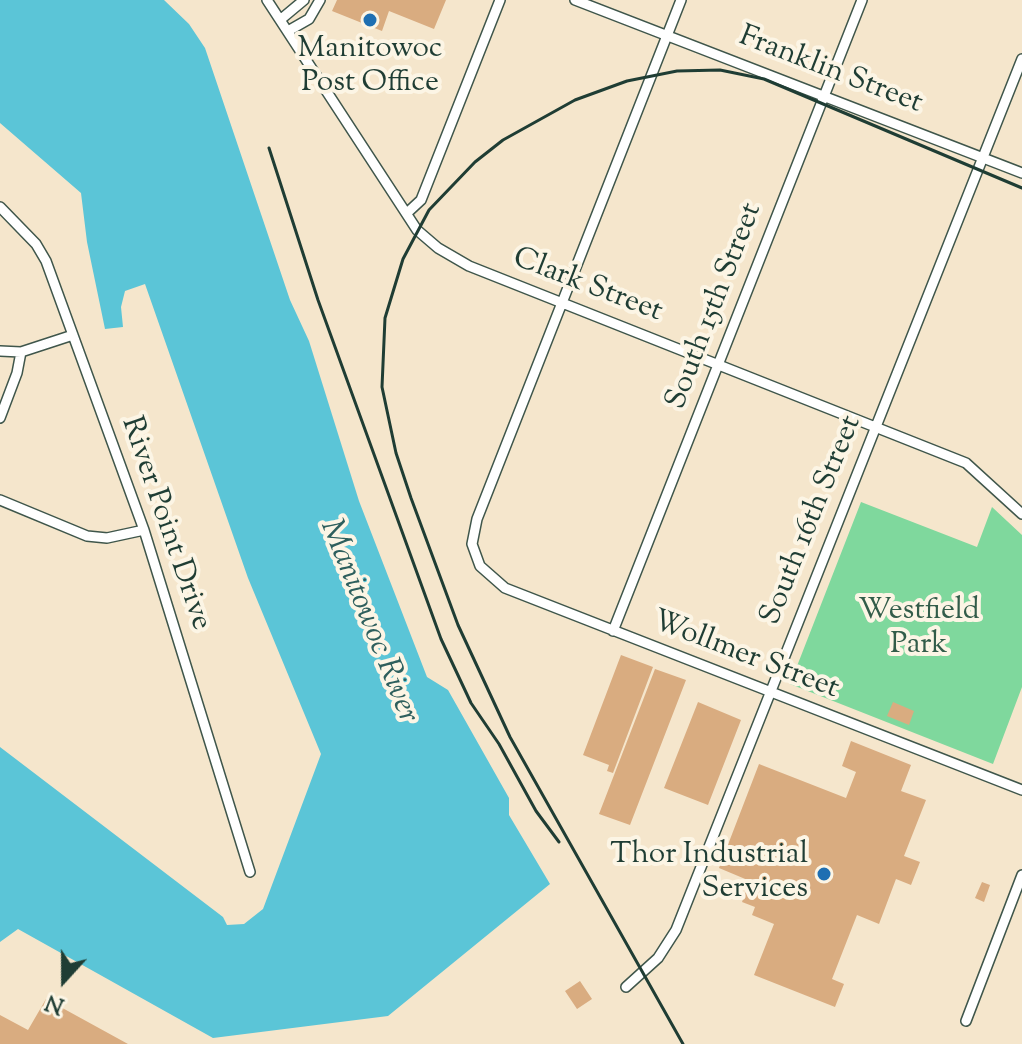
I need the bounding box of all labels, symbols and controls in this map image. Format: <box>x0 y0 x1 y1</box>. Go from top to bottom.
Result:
marker: Manitowoc Post Office <box>361 11 379 29</box>
street label: Franklin Street <box>733 20 927 124</box>
place label: Manitowoc Post Office <box>298 33 442 104</box>
street label: South 15th Street <box>660 199 772 415</box>
street label: Clark Street <box>507 242 667 332</box>
street label: South 16th Street <box>755 411 871 631</box>
street label: River Point Drive <box>111 413 217 635</box>
water label: Manitowoc River <box>309 515 425 729</box>
park label: Westfield Park <box>858 595 980 666</box>
street label: Wollmer Street <box>647 605 843 709</box>
place label: Thor Industrial Services <box>610 839 808 910</box>
marker: Thor Industrial Services <box>815 865 833 883</box>
north arrow <box>24 940 104 1020</box>
text: N <box>41 984 69 1020</box>

